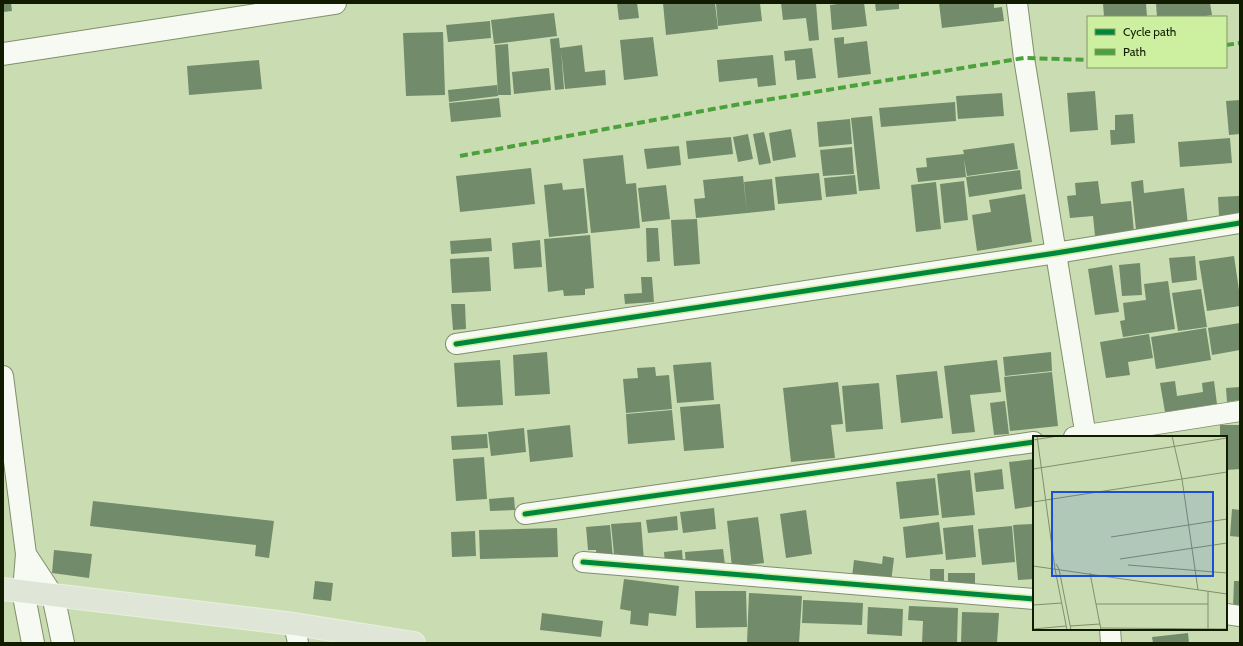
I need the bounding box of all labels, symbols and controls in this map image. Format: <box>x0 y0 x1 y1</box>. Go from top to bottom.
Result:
legend <box>1087 16 1227 68</box>
text: Cycle path <box>1123 24 1176 39</box>
text: Path <box>1123 44 1146 59</box>
inset map <box>1033 436 1227 630</box>

